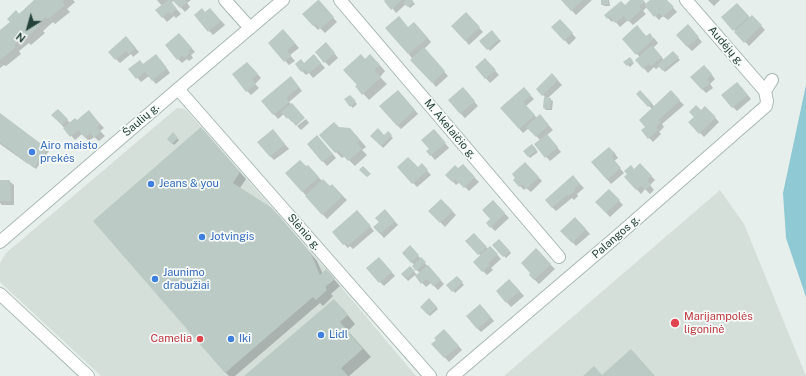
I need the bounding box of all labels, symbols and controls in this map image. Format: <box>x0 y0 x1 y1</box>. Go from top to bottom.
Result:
north arrow <box>8 8 48 48</box>
street label: Audėjų g. <box>705 23 747 69</box>
text: N <box>14 30 28 45</box>
street label: M. Akelaičio g. <box>421 96 479 162</box>
street label: Šaulių g. <box>120 101 162 139</box>
place label: Airo maisto prekės <box>40 139 98 165</box>
marker: Airo maisto prekės <box>27 147 37 157</box>
place label: Jeans & you <box>159 177 219 191</box>
marker: Jeans & you <box>146 179 156 189</box>
street label: Slėnio g. <box>285 211 323 253</box>
street label: Palangos g. <box>589 213 643 261</box>
place label: Jotvingis <box>210 230 254 244</box>
marker: Jotvingis <box>197 232 207 242</box>
place label: Jaunimo drabužiai <box>163 266 210 292</box>
marker: Jaunimo drabužiai <box>150 274 160 284</box>
place label: Marijampolės ligoninė <box>684 310 753 336</box>
marker: Marijampolės ligoninė <box>669 317 681 329</box>
place label: Lidl <box>329 328 348 342</box>
marker: Lidl <box>316 330 326 340</box>
place label: Camelia <box>151 332 192 346</box>
place label: Iki <box>239 332 251 346</box>
marker: Camelia <box>195 334 205 344</box>
marker: Iki <box>226 334 236 344</box>

